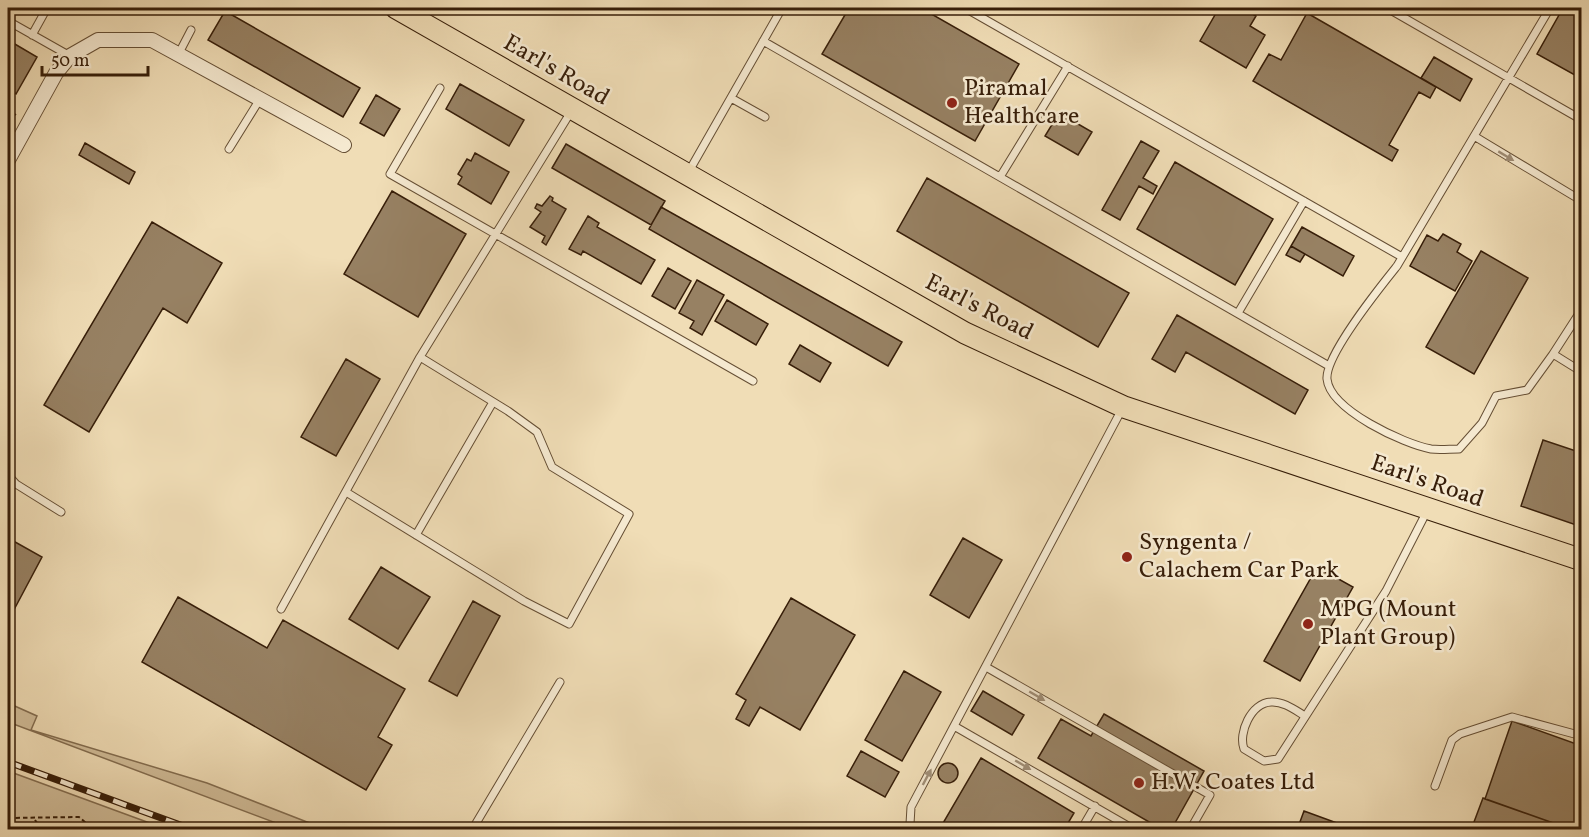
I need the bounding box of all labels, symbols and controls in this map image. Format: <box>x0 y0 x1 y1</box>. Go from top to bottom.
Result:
street label: Earl's Road <box>497 27 615 115</box>
scale bar <box>42 39 148 77</box>
text: 50 m <box>51 49 90 74</box>
place label: Piramal Healthcare <box>964 72 1079 134</box>
marker: Piramal Healthcare <box>945 96 959 110</box>
one-way arrow <box>1498 150 1514 161</box>
street label: Earl's Road <box>919 266 1039 350</box>
street label: Earl's Road <box>1366 447 1488 517</box>
place label: Syngenta / Calachem Car Park <box>1139 526 1339 588</box>
marker: Syngenta / Calachem Car Park <box>1120 550 1134 564</box>
place label: MPG (Mount Plant Group) <box>1320 593 1457 655</box>
marker: MPG (Mount Plant Group) <box>1301 617 1315 631</box>
one-way arrow <box>1028 690 1045 700</box>
one-way arrow <box>1015 760 1032 770</box>
place label: H.W. Coates Ltd <box>1151 766 1315 800</box>
one-way arrow <box>922 768 932 785</box>
marker: H.W. Coates Ltd <box>1132 776 1146 790</box>

